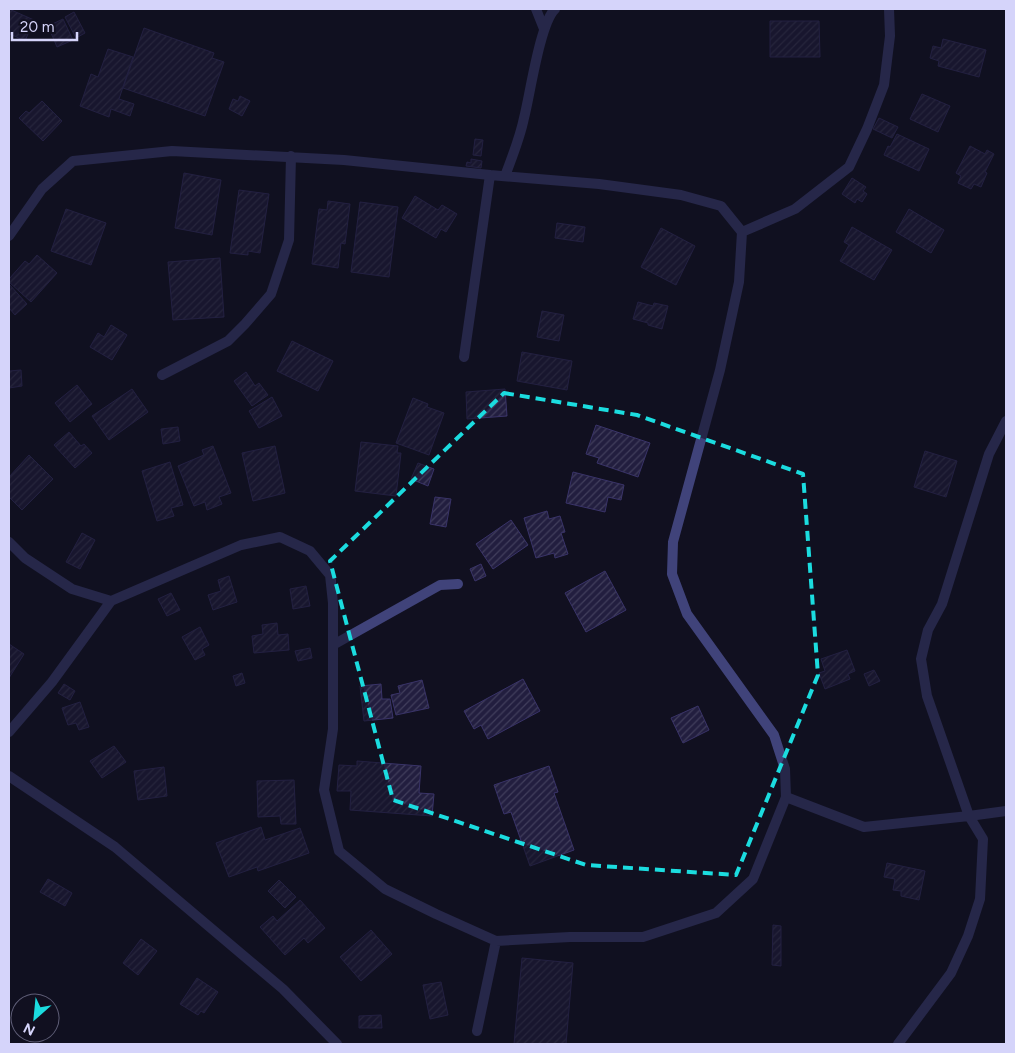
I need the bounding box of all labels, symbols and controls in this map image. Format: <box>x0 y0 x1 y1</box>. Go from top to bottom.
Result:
scale bar <box>12 10 78 42</box>
text: 20 m <box>20 18 54 36</box>
north arrow <box>10 993 60 1043</box>
text: N <box>21 1019 38 1039</box>

